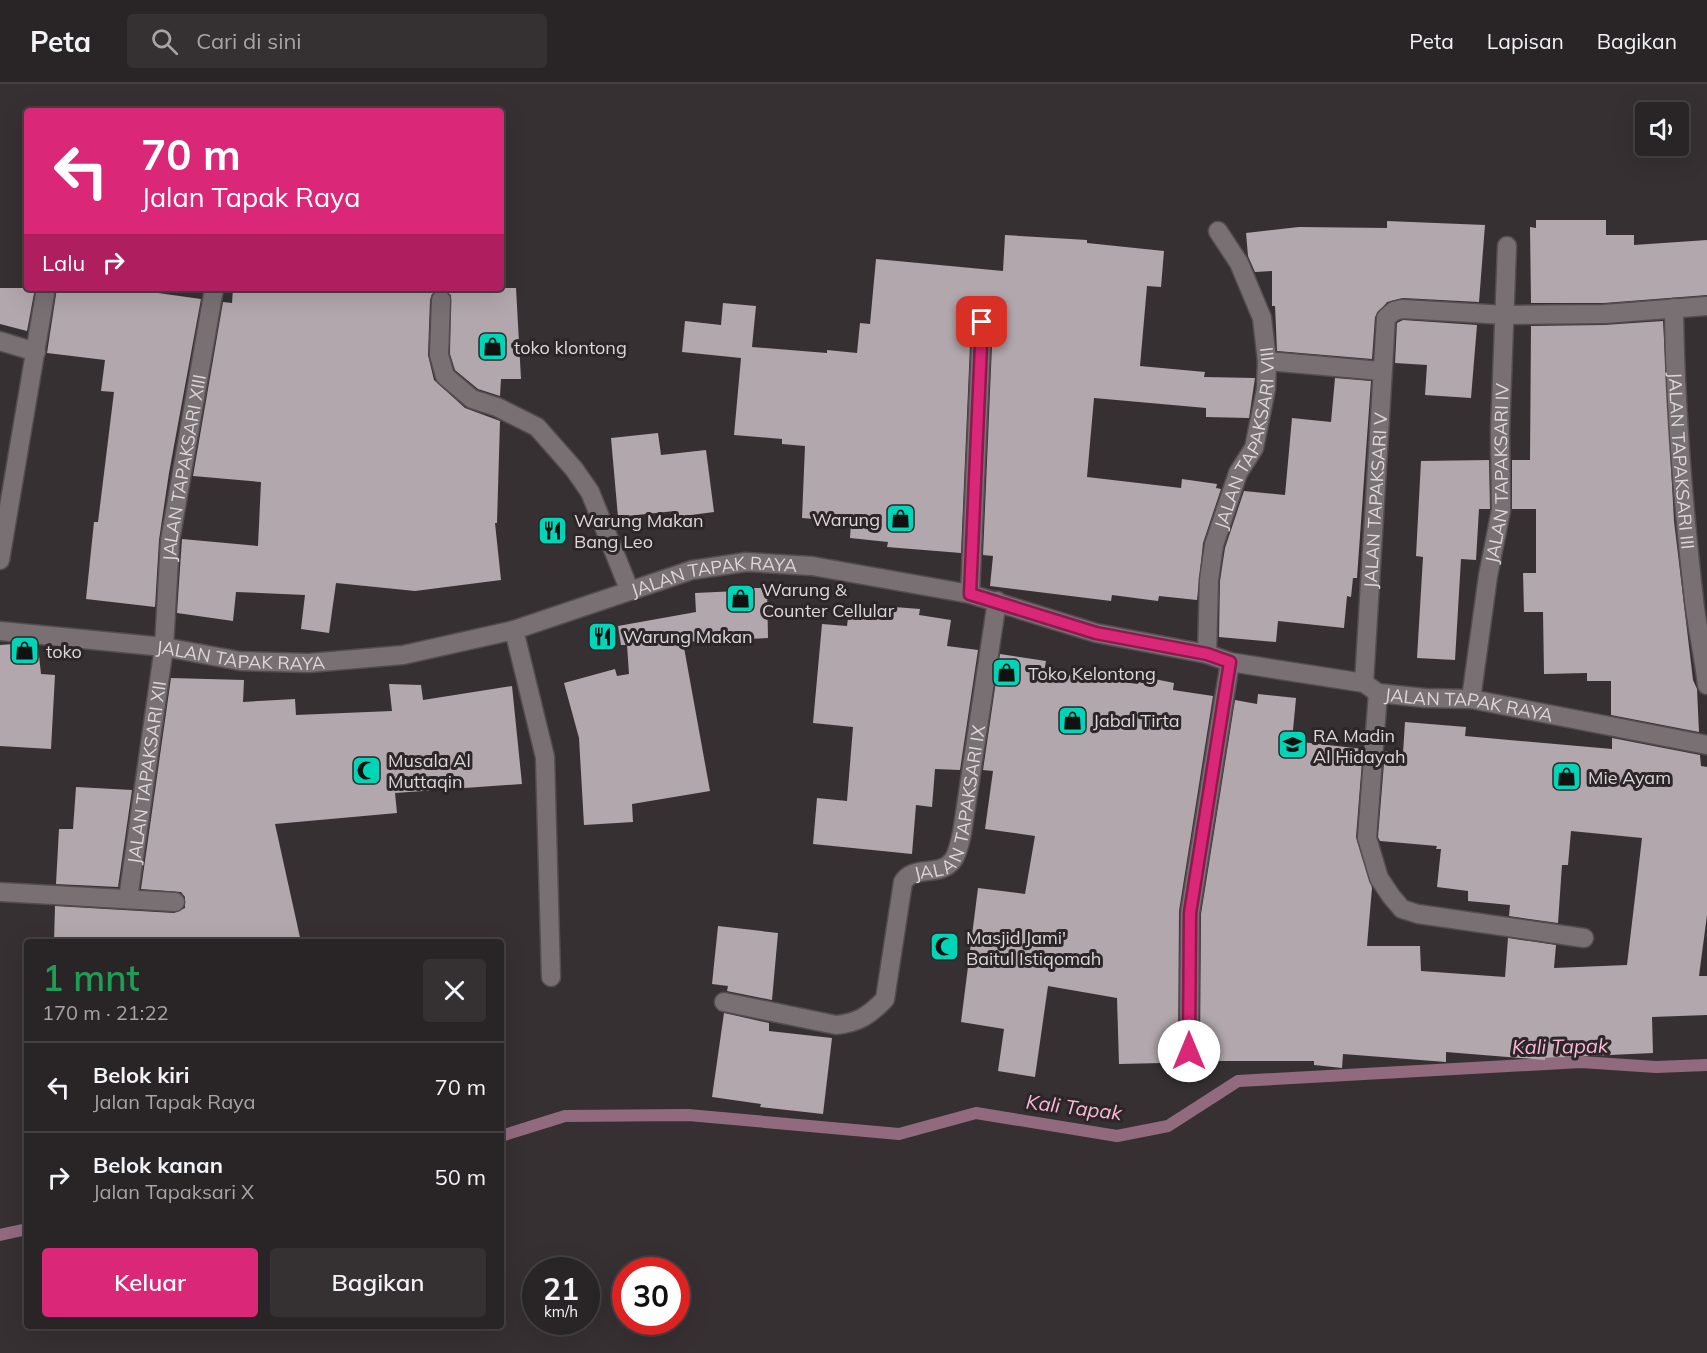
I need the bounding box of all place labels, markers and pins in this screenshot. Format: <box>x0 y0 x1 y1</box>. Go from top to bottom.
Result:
pin <box>956 296 1007 347</box>
shop icon: toko klontong <box>477 331 509 363</box>
place label: toko klontong <box>514 336 627 359</box>
shop icon: Warung <box>885 503 917 535</box>
place label: Warung <box>812 508 880 531</box>
place label: Warung Makan Bang Leo <box>574 509 704 553</box>
restaurant icon: Warung Makan Bang Leo <box>537 514 569 546</box>
place label: Warung & Counter Cellular <box>762 578 895 622</box>
shop icon: Warung & Counter Cellular <box>725 583 757 615</box>
restaurant icon: Warung Makan <box>586 620 618 652</box>
place label: Warung Makan <box>623 625 753 648</box>
shop icon: toko <box>9 635 41 667</box>
place label: toko <box>46 640 82 663</box>
shop icon: Toko Kelontong <box>991 657 1023 689</box>
place label: Toko Kelontong <box>1028 662 1156 685</box>
shop icon: Jabal Tirta <box>1056 704 1088 736</box>
place label: Jabal Tirta <box>1093 709 1180 732</box>
place label: RA Madin Al Hidayah <box>1313 724 1406 768</box>
school or university icon: RA Madin Al Hidayah <box>1276 729 1308 761</box>
place label: Musala Al Muttaqin <box>388 749 471 793</box>
mosque icon: Musala Al Muttaqin <box>351 754 383 786</box>
shop icon: Mie Ayam <box>1551 761 1583 793</box>
place label: Mie Ayam <box>1588 766 1671 789</box>
place label: Masjid Jami' Baitul Istiqomah <box>966 926 1101 970</box>
mosque icon: Masjid Jami' Baitul Istiqomah <box>929 931 961 963</box>

